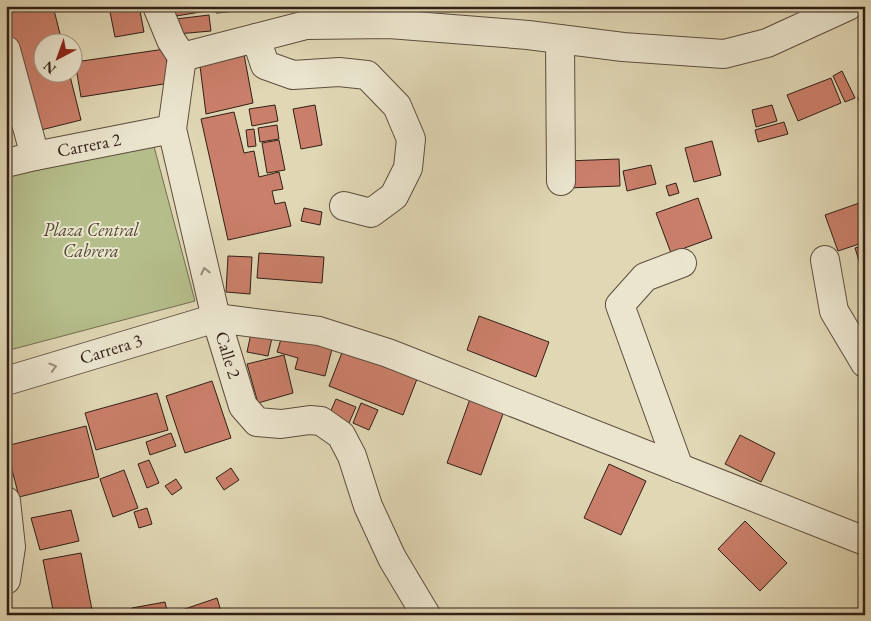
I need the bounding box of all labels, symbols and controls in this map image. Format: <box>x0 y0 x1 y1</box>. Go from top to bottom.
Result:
north arrow <box>32 32 82 82</box>
text: N <box>39 57 60 78</box>
street label: Carrera 2 <box>55 127 123 162</box>
park label: Plaza Central Cabrera <box>43 218 140 262</box>
one-way arrow <box>200 266 211 275</box>
street label: Carrera 3 <box>77 328 145 369</box>
street label: Calle 2 <box>210 329 247 381</box>
one-way arrow <box>48 362 57 372</box>

